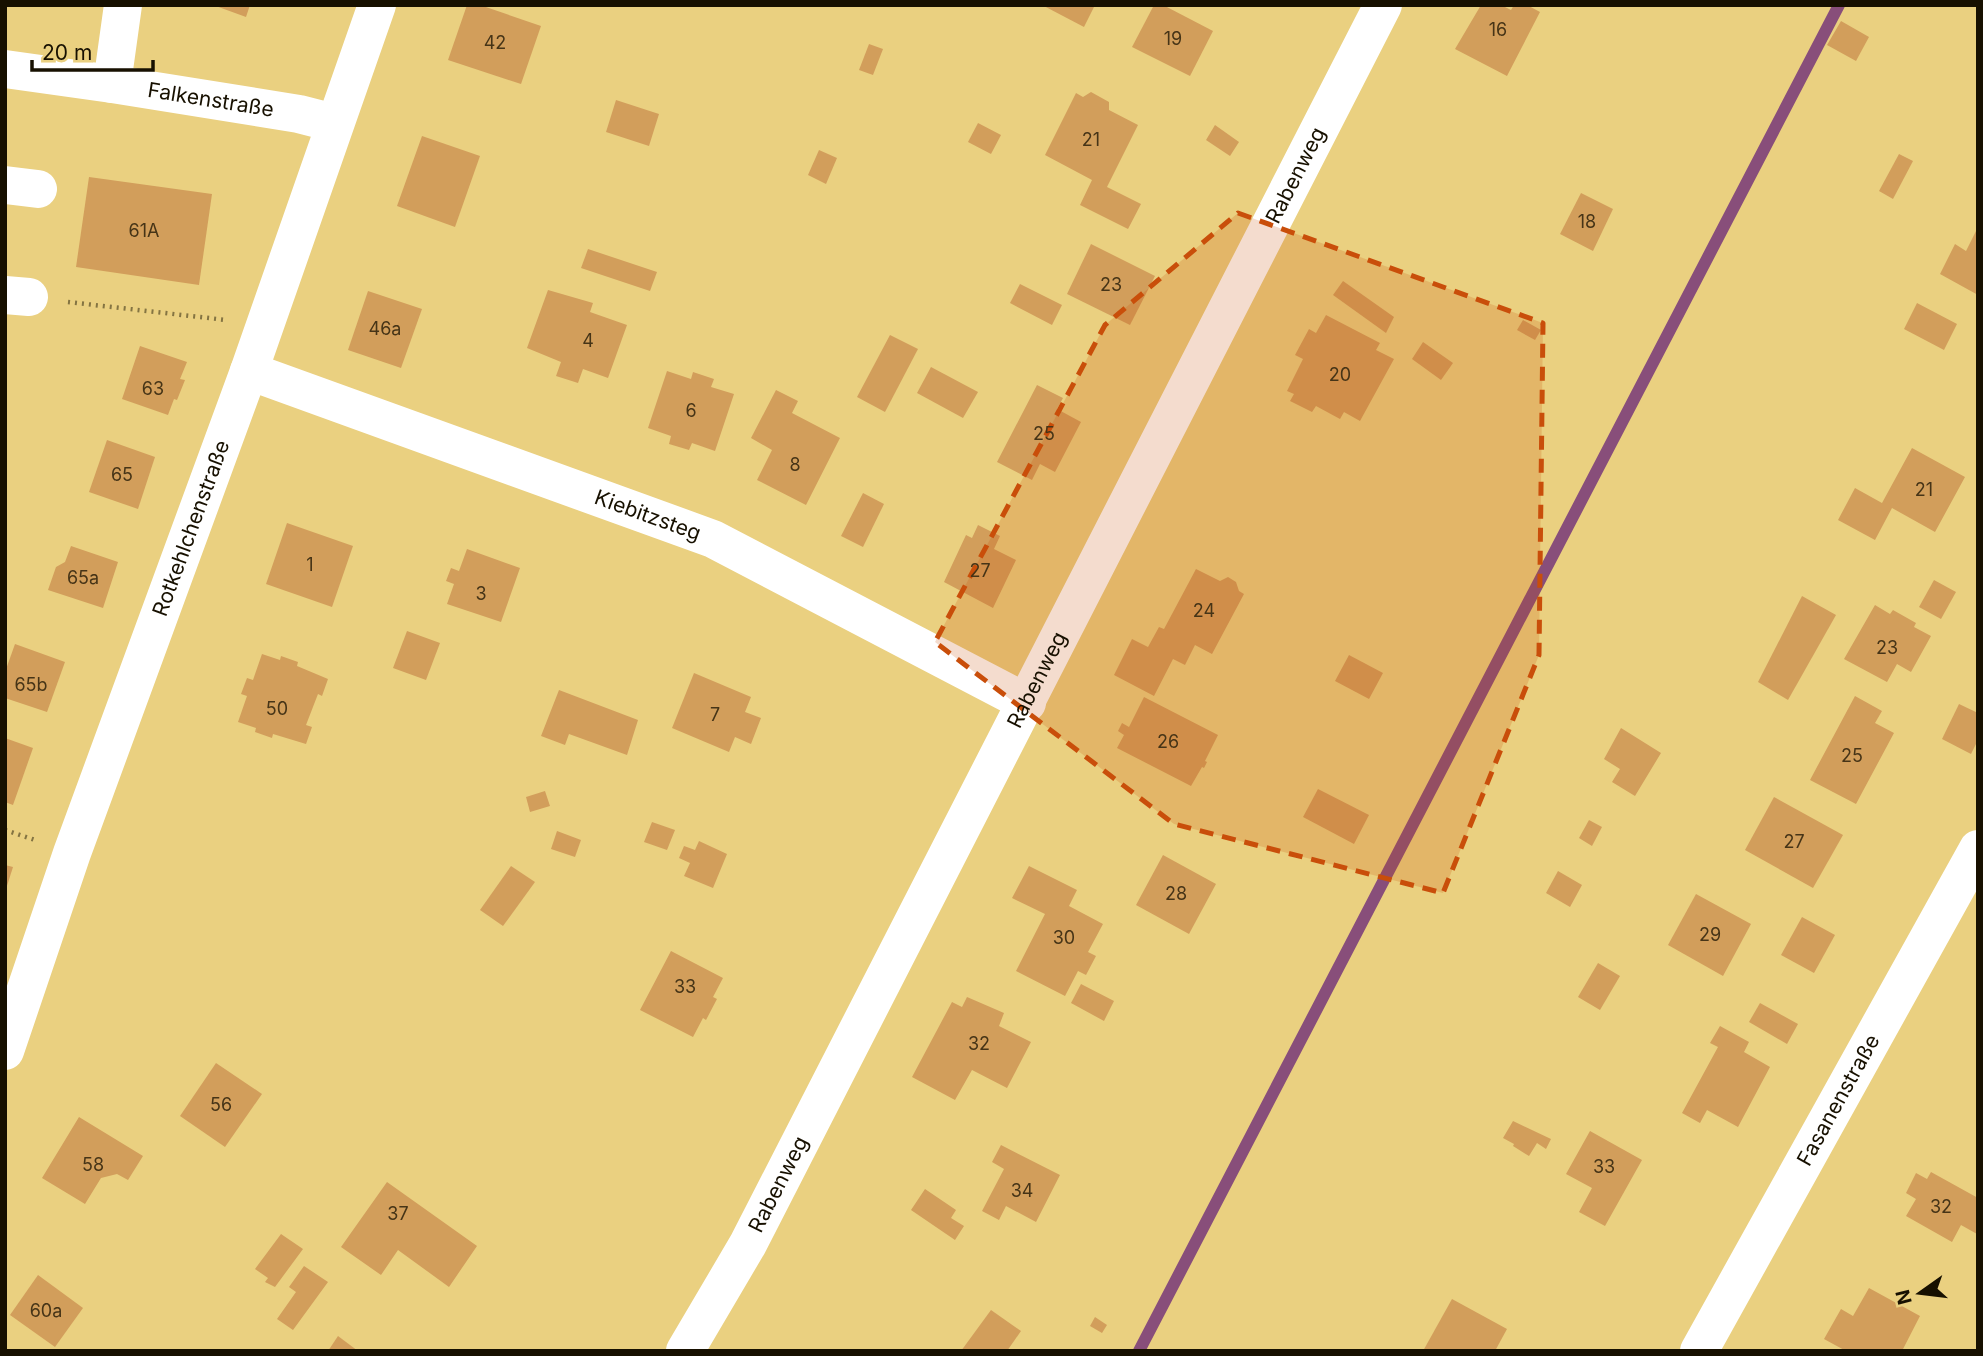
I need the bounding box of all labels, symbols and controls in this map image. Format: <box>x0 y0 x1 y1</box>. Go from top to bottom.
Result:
house number: 16 <box>1489 19 1507 40</box>
scale bar <box>32 28 152 72</box>
house number: 19 <box>1164 28 1182 49</box>
house number: 42 <box>484 32 506 53</box>
text: 20 m <box>42 40 92 65</box>
street label: Falkenstraße <box>146 77 276 122</box>
street label: Rabenweg <box>1260 123 1330 227</box>
house number: 21 <box>1082 129 1100 150</box>
house number: 18 <box>1578 211 1596 232</box>
house number: 61A <box>129 220 159 241</box>
house number: 23 <box>1100 274 1122 295</box>
house number: 46a <box>369 318 401 339</box>
house number: 4 <box>582 330 594 351</box>
house number: 20 <box>1329 364 1351 385</box>
house number: 63 <box>142 378 164 399</box>
house number: 6 <box>685 400 697 421</box>
house number: 25 <box>1033 423 1055 444</box>
street label: Rotkehlchenstraße <box>147 437 234 619</box>
house number: 8 <box>789 454 801 475</box>
house number: 65 <box>111 464 133 485</box>
house number: 21 <box>1915 479 1933 500</box>
street label: Kiebitzsteg <box>591 484 704 546</box>
house number: 1 <box>306 554 314 575</box>
house number: 27 <box>969 560 991 581</box>
house number: 65a <box>67 567 99 588</box>
house number: 3 <box>475 583 487 604</box>
house number: 24 <box>1193 600 1215 621</box>
street label: Rabenweg <box>1002 627 1072 732</box>
house number: 23 <box>1876 637 1898 658</box>
house number: 65b <box>14 674 48 695</box>
house number: 50 <box>266 698 288 719</box>
house number: 7 <box>710 704 720 725</box>
house number: 26 <box>1157 731 1179 752</box>
house number: 25 <box>1841 745 1863 766</box>
house number: 27 <box>1783 831 1805 852</box>
house number: 28 <box>1165 883 1187 904</box>
house number: 29 <box>1699 924 1721 945</box>
house number: 30 <box>1053 927 1075 948</box>
house number: 33 <box>674 976 696 997</box>
street label: Fasanenstraße <box>1791 1030 1885 1170</box>
house number: 32 <box>968 1033 990 1054</box>
house number: 56 <box>210 1094 232 1115</box>
street label: Rabenweg <box>743 1132 813 1237</box>
house number: 58 <box>82 1154 104 1175</box>
house number: 33 <box>1593 1156 1615 1177</box>
house number: 34 <box>1011 1180 1033 1201</box>
house number: 32 <box>1930 1196 1952 1217</box>
house number: 37 <box>387 1203 409 1224</box>
north arrow <box>1885 1258 1955 1328</box>
text: N <box>1891 1287 1917 1307</box>
house number: 60a <box>30 1300 62 1321</box>

